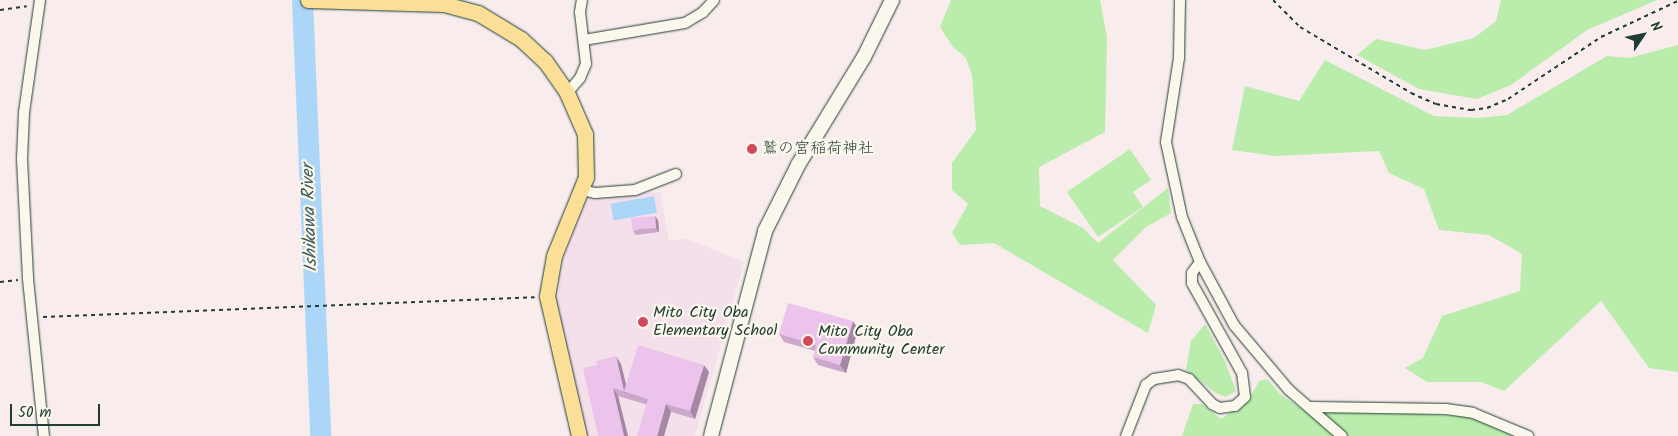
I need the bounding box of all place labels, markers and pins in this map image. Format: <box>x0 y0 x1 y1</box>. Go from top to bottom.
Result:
place label: 鷲の宮稲荷神社 <box>762 139 874 159</box>
marker: 鷲の宮稲荷神社 <box>746 143 758 155</box>
place label: Mito City Oba Elementary School <box>653 303 777 341</box>
marker: Mito City Oba Elementary School <box>637 316 649 328</box>
place label: Mito City Oba Community Center <box>818 322 944 360</box>
marker: Mito City Oba Community Center <box>802 335 814 347</box>

